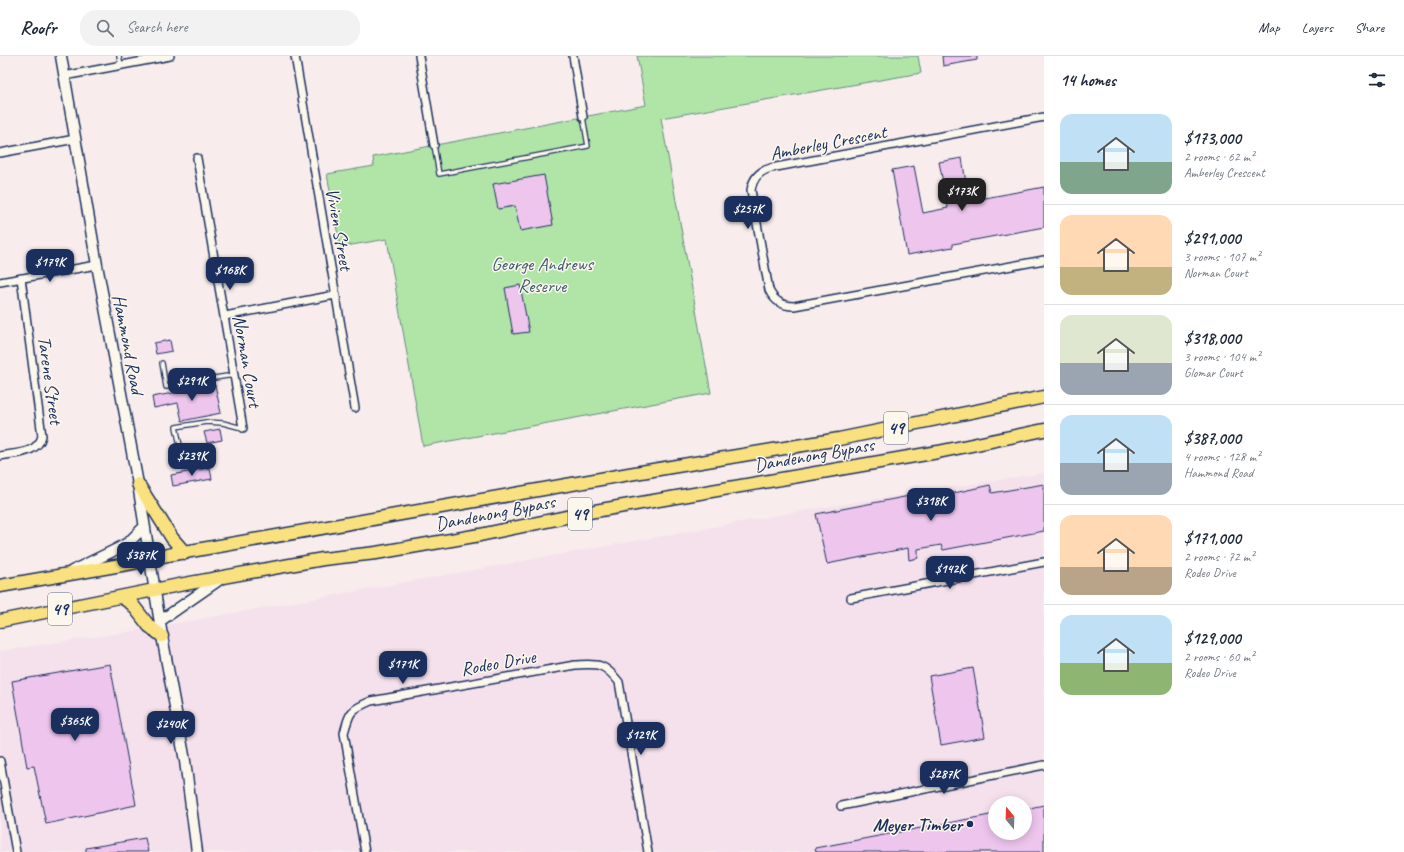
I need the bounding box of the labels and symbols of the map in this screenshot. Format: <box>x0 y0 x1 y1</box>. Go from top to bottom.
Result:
street label: Amberley Crescent <box>768 120 890 166</box>
pin: $173K <box>934 178 990 212</box>
street label: Vivien Street <box>320 186 358 274</box>
pin: $257K <box>720 196 776 230</box>
pin: $179K <box>22 249 78 283</box>
park label: George Andrews Reserve <box>491 252 595 298</box>
pin: $168K <box>202 257 258 291</box>
street label: Hammond Road <box>107 292 150 400</box>
street label: Norman Court <box>227 313 267 411</box>
street label: Tarene Street <box>32 335 68 427</box>
pin: $291K <box>164 368 220 402</box>
road number: 49 <box>884 412 908 444</box>
street label: Dandenong Bypass <box>752 432 878 477</box>
pin: $239K <box>164 443 220 477</box>
pin: $318K <box>903 488 959 522</box>
street label: Dandenong Bypass <box>433 489 559 536</box>
road number: 49 <box>568 498 592 530</box>
pin: $387K <box>113 542 169 576</box>
pin: $142K <box>922 556 978 590</box>
road number: 49 <box>48 593 72 625</box>
street label: Rodeo Drive <box>459 644 539 681</box>
pin: $171K <box>375 651 431 685</box>
pin: $365K <box>47 708 103 742</box>
pin: $240K <box>143 711 199 745</box>
pin: $129K <box>613 722 669 756</box>
pin: $287K <box>916 761 972 795</box>
north arrow <box>988 796 1032 840</box>
place label: Meyer Timber <box>873 813 964 837</box>
marker: Meyer Timber <box>965 819 975 829</box>

